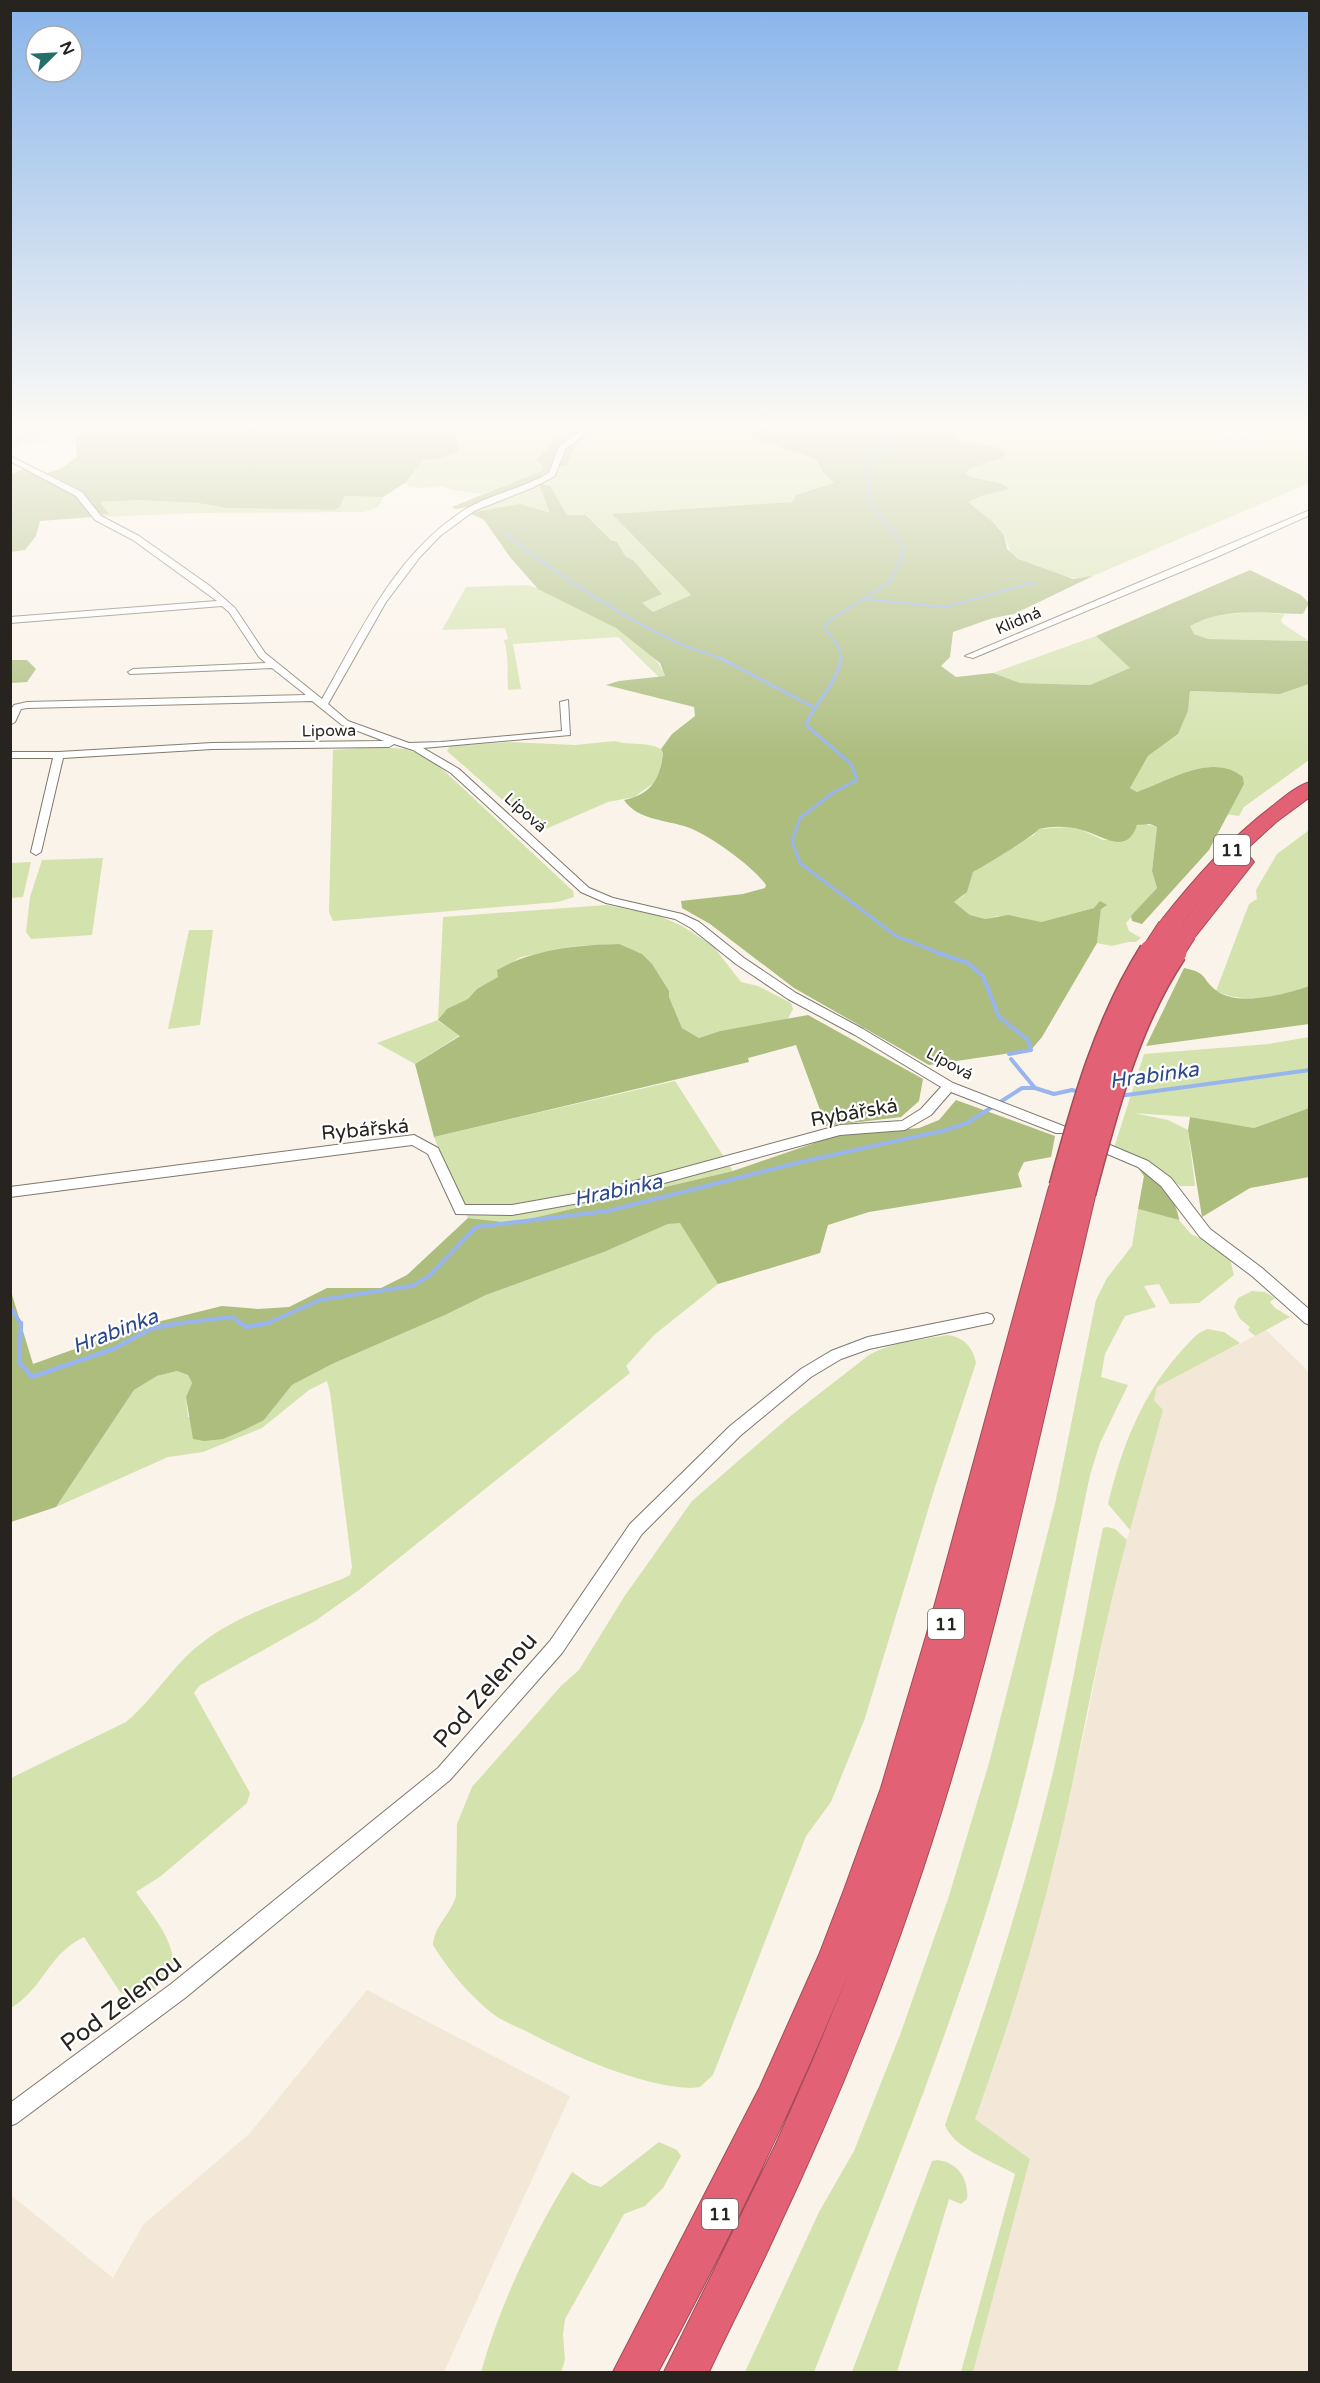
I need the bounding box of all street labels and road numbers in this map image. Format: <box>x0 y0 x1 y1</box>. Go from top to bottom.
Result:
street label: Klidná <box>993 602 1044 639</box>
street label: Lipowa <box>302 721 356 741</box>
street label: Lípová <box>500 788 551 837</box>
road number: 11 <box>1214 835 1250 865</box>
street label: Lípová <box>923 1043 976 1085</box>
street label: Rybářská <box>809 1094 900 1132</box>
street label: Rybářská <box>320 1114 410 1146</box>
road number: 11 <box>928 1609 964 1639</box>
street label: Pod Zelenou <box>427 1626 544 1754</box>
street label: Pod Zelenou <box>55 1948 188 2058</box>
road number: 11 <box>702 2199 738 2229</box>

